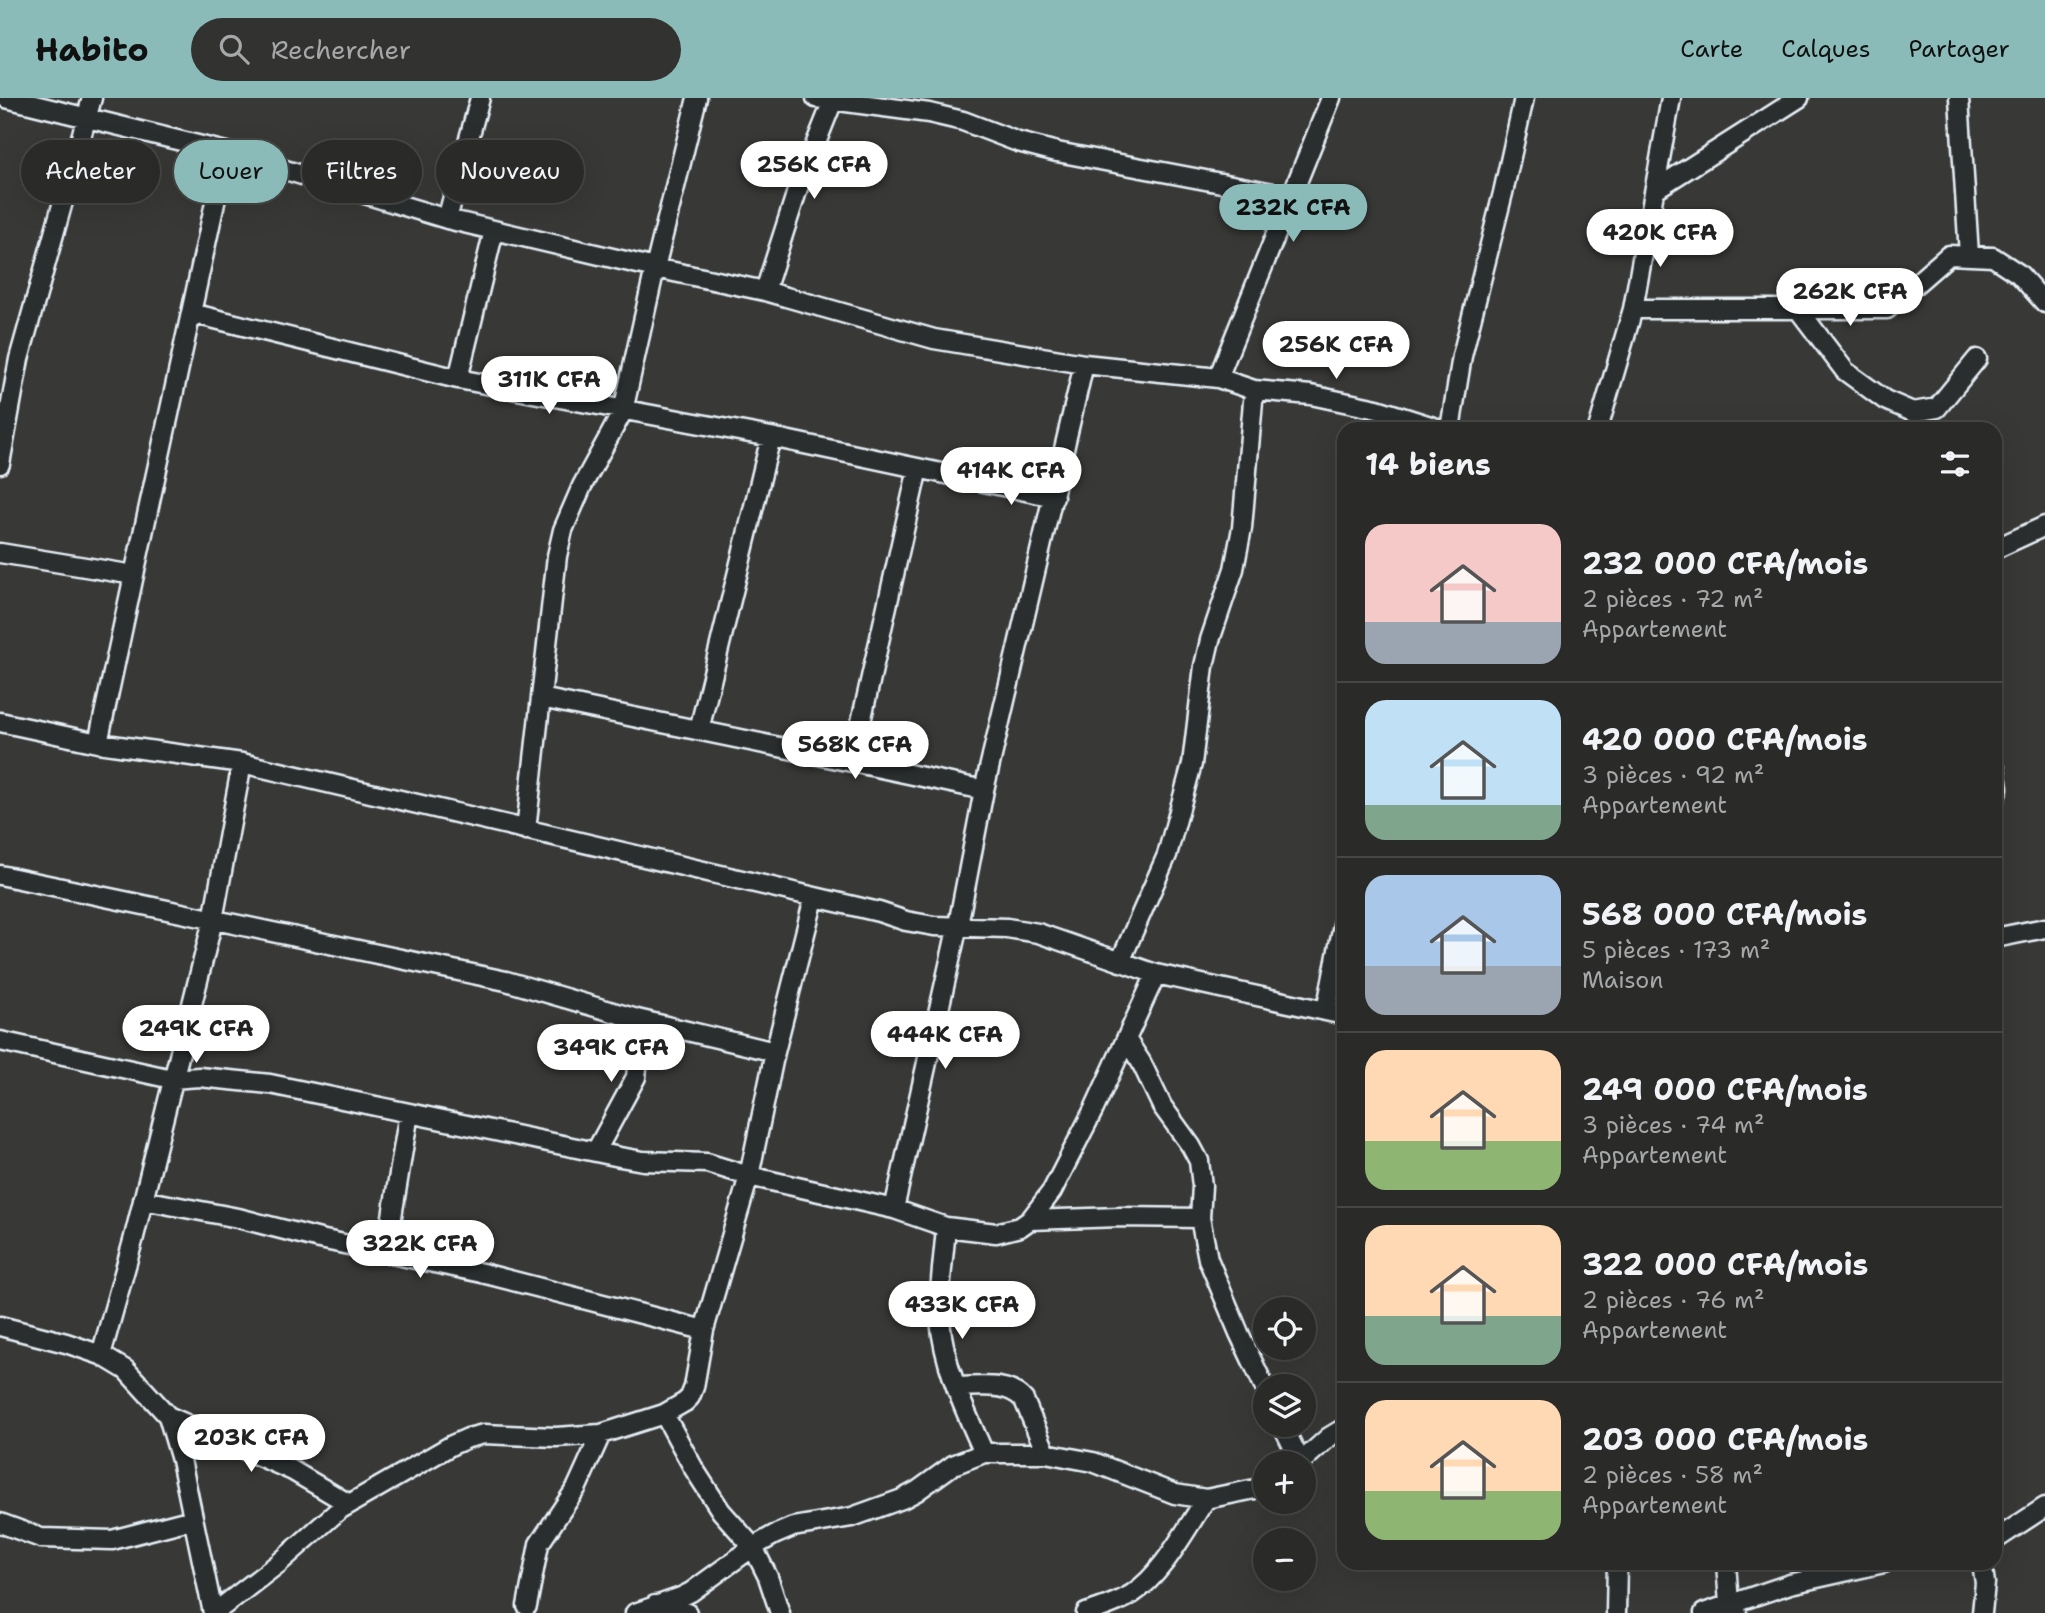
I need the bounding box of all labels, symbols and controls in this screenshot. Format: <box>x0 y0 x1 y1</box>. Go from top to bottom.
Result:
search box <box>191 18 681 81</box>
text: Habito <box>35 27 149 72</box>
icon: search <box>215 30 253 68</box>
text: Rechercher <box>271 32 411 67</box>
text: Carte <box>1680 33 1743 65</box>
text: Calques <box>1781 33 1871 65</box>
text: Partager <box>1909 33 2010 65</box>
chip: Acheter <box>21 140 160 203</box>
chip: Louer <box>174 140 288 203</box>
chip: Filtres <box>302 140 422 203</box>
chip: Nouveau <box>436 140 584 203</box>
pin: 256K CFA <box>742 141 886 201</box>
text: 256K CFA <box>757 149 871 179</box>
pin: 232K CFA <box>1221 184 1365 244</box>
text: 232K CFA <box>1235 192 1351 222</box>
pin: 420K CFA <box>1588 209 1732 269</box>
text: 420K CFA <box>1603 217 1717 247</box>
pin: 262K CFA <box>1778 268 1922 328</box>
text: 262K CFA <box>1792 276 1908 306</box>
pin: 256K CFA <box>1264 322 1408 381</box>
text: 256K CFA <box>1279 329 1393 359</box>
pin: 311K CFA <box>477 356 621 416</box>
text: 311K CFA <box>497 364 601 394</box>
text: 14 biens <box>1365 444 1491 485</box>
icon: filters <box>1936 445 1974 483</box>
pin: 414K CFA <box>939 448 1083 507</box>
text: 414K CFA <box>956 455 1066 485</box>
text: 232 000 CFA/mois <box>1582 543 1868 584</box>
icon: home <box>1421 552 1505 636</box>
text: 2 pièces · 72 m² <box>1582 584 1764 614</box>
text: Appartement <box>1582 614 1727 644</box>
text: 420 000 CFA/mois <box>1582 719 1868 760</box>
pin: 568K CFA <box>783 722 927 781</box>
icon: home <box>1421 728 1505 812</box>
text: 568K CFA <box>798 729 912 759</box>
text: 3 pièces · 92 m² <box>1582 760 1764 790</box>
text: Appartement <box>1582 790 1727 820</box>
text: 568 000 CFA/mois <box>1582 894 1867 935</box>
icon: home <box>1421 903 1505 987</box>
text: 5 pièces · 173 m² <box>1582 935 1770 965</box>
text: Maison <box>1582 965 1663 995</box>
pin: 249K CFA <box>124 1006 268 1065</box>
pin: 444K CFA <box>873 1012 1017 1071</box>
text: 249K CFA <box>138 1013 254 1043</box>
text: 444K CFA <box>887 1019 1003 1049</box>
pin: 349K CFA <box>539 1024 683 1084</box>
text: 349K CFA <box>553 1032 669 1062</box>
text: 249 000 CFA/mois <box>1582 1069 1868 1110</box>
icon: home <box>1421 1078 1505 1162</box>
text: 3 pièces · 74 m² <box>1582 1110 1765 1140</box>
text: Appartement <box>1582 1140 1727 1170</box>
pin: 322K CFA <box>348 1220 492 1280</box>
text: 322K CFA <box>362 1228 478 1258</box>
text: 322 000 CFA/mois <box>1582 1244 1868 1285</box>
icon: home <box>1421 1253 1505 1337</box>
pin: 433K CFA <box>890 1282 1034 1341</box>
text: 2 pièces · 76 m² <box>1582 1285 1765 1315</box>
text: 433K CFA <box>905 1289 1019 1319</box>
map controls <box>1253 1297 1316 1591</box>
button: locate <box>1253 1297 1316 1360</box>
text: Appartement <box>1582 1315 1727 1345</box>
button: layers <box>1253 1374 1316 1437</box>
pin: 203K CFA <box>179 1414 323 1474</box>
text: 203 000 CFA/mois <box>1582 1419 1868 1460</box>
text: 203K CFA <box>193 1422 309 1452</box>
icon: home <box>1421 1428 1505 1512</box>
button: + <box>1253 1451 1316 1514</box>
text: 2 pièces · 58 m² <box>1582 1460 1763 1490</box>
text: Appartement <box>1582 1490 1727 1520</box>
button: − <box>1253 1528 1316 1591</box>

